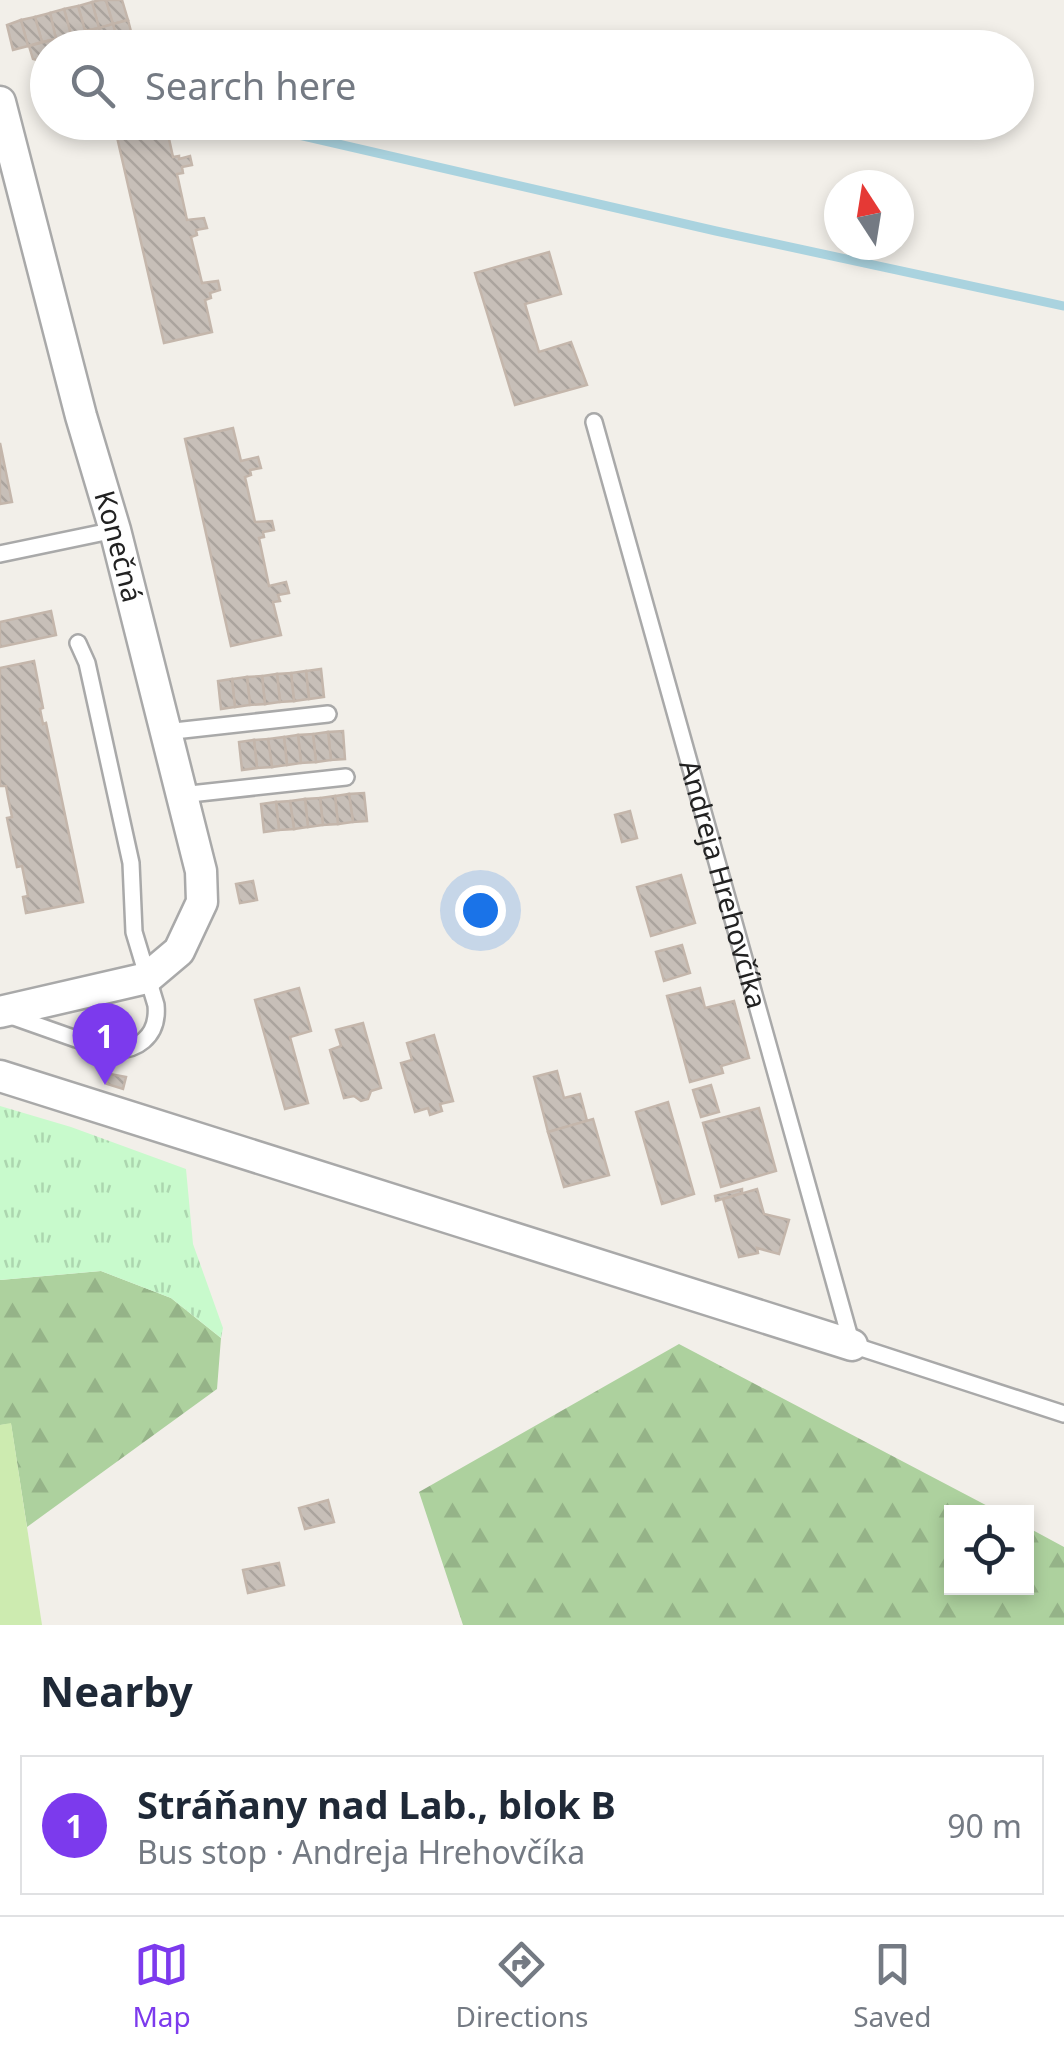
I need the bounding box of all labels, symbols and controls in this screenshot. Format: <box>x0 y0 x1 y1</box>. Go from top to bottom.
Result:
search box <box>30 30 1034 140</box>
icon: search <box>65 58 120 113</box>
text: Search here <box>145 59 356 111</box>
north arrow <box>824 170 914 260</box>
street label: Konečná <box>86 486 152 606</box>
street label: Andreja Hrehovčíka <box>671 755 777 1013</box>
your location <box>455 885 506 936</box>
pin: 1 <box>72 1002 138 1085</box>
map controls <box>944 1505 1034 1595</box>
button: locate <box>944 1505 1034 1595</box>
text: Nearby <box>40 1662 193 1719</box>
text: Stráňany nad Lab., blok B <box>137 1778 616 1830</box>
text: 1 <box>65 1804 84 1847</box>
text: 90 m <box>947 1804 1022 1847</box>
text: Bus stop · Andreja Hrehovčíka <box>137 1830 585 1873</box>
tab: Map <box>132 1937 191 2035</box>
tab: Directions <box>456 1937 588 2035</box>
tab: Saved <box>853 1937 932 2035</box>

